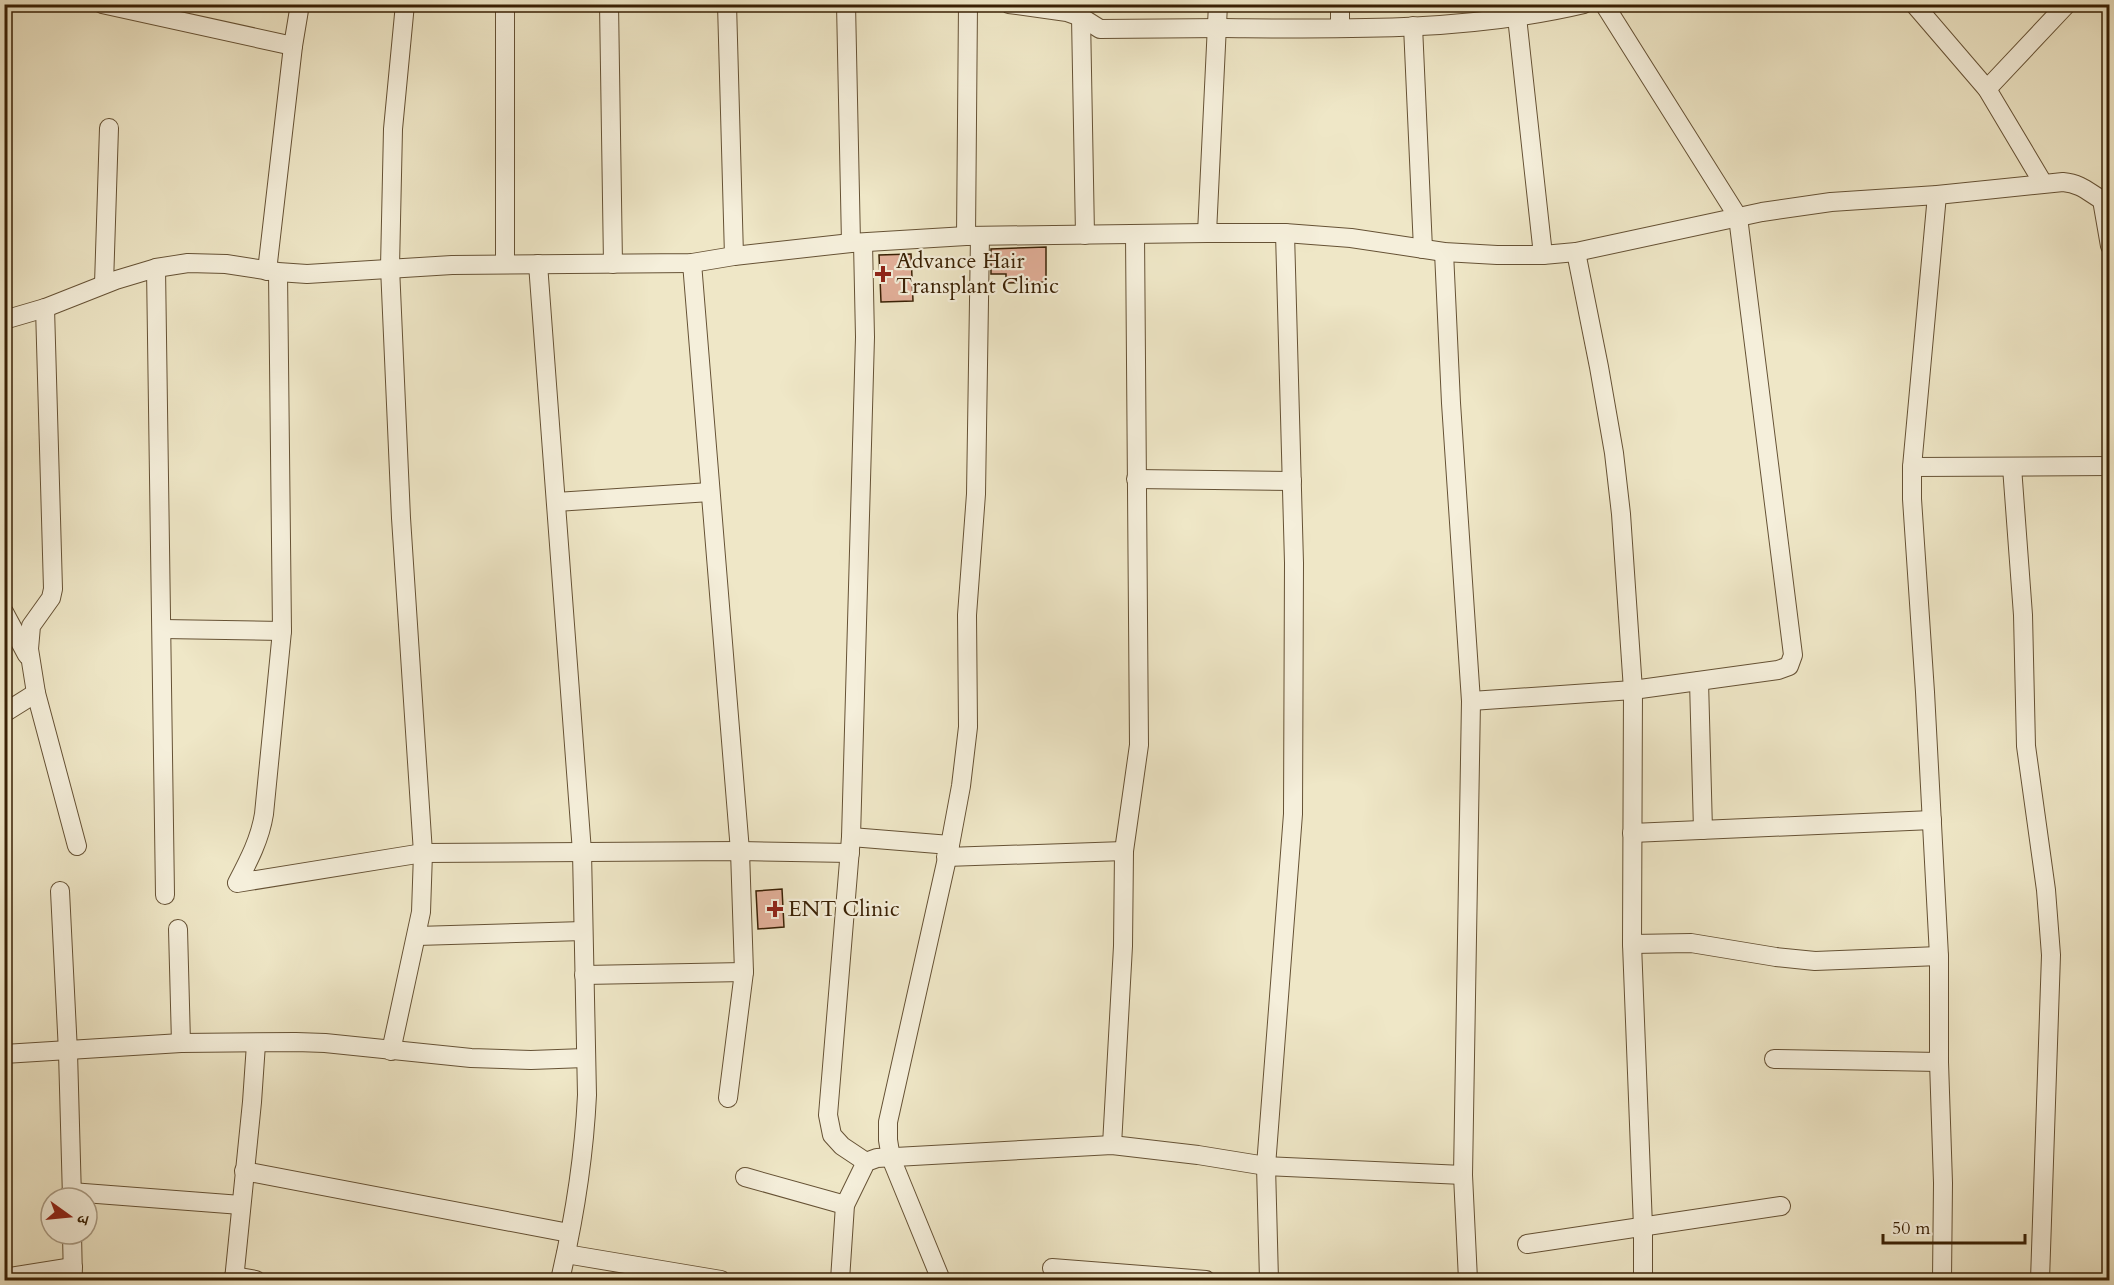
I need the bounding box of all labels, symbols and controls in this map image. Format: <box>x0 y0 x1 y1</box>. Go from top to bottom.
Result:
place label: Advance Hair Transplant Clinic <box>896 246 1059 301</box>
marker: Advance Hair Transplant Clinic <box>874 265 892 283</box>
place label: ENT Clinic <box>788 894 900 924</box>
marker: ENT Clinic <box>766 900 784 918</box>
north arrow <box>39 1186 99 1246</box>
scale bar <box>1883 1207 2026 1245</box>
text: उ <box>70 1212 94 1228</box>
text: 50 m <box>1892 1216 1931 1241</box>

